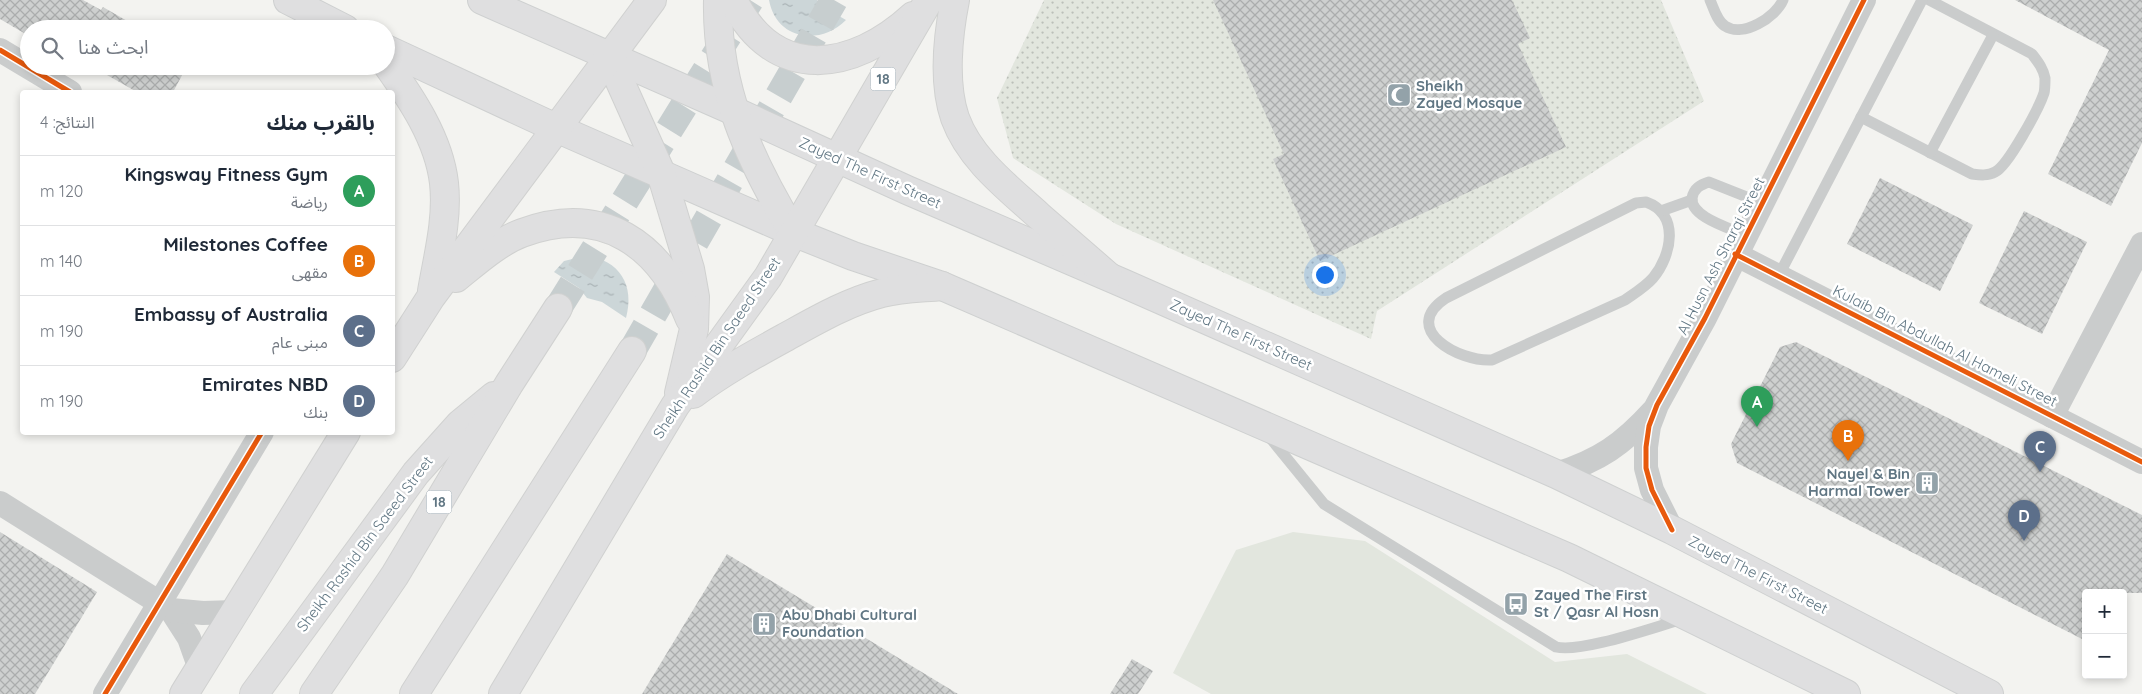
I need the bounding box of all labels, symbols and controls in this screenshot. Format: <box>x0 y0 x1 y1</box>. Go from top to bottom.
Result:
search box <box>20 20 395 75</box>
icon: search <box>38 34 66 62</box>
text: ابحث هنا <box>78 35 149 59</box>
road number: 18 <box>870 68 896 90</box>
place label: Sheikh Zayed Mosque <box>1416 76 1522 112</box>
mosque icon: Sheikh Zayed Mosque <box>1386 82 1412 108</box>
text: بالقرب منك <box>267 109 375 135</box>
text: النتائج: 4 <box>40 112 95 132</box>
street label: Zayed The First Street <box>796 133 944 212</box>
text: Kingsway Fitness Gym <box>125 162 328 186</box>
street label: Al Husn Ash Sharqi Street <box>1672 174 1769 338</box>
text: 120 m <box>40 181 83 201</box>
text: A <box>354 181 364 201</box>
text: رياضة <box>291 192 328 212</box>
text: Milestones Coffee <box>163 232 328 256</box>
text: 140 m <box>40 251 83 271</box>
text: B <box>354 251 364 271</box>
street label: Sheikh Rashid Bin Saeed Street <box>649 253 785 442</box>
text: مقهى <box>292 262 328 282</box>
your location <box>1312 262 1338 288</box>
street label: Kulaib Bin Abdullah Al Hameli Street <box>1830 280 2061 411</box>
street label: Zayed The First Street <box>1167 295 1315 374</box>
text: Embassy of Australia <box>134 302 328 326</box>
text: 190 m <box>40 321 83 341</box>
text: C <box>354 321 364 341</box>
text: مبنى عام <box>272 332 328 352</box>
text: Emirates NBD <box>202 372 328 396</box>
pin: A <box>1741 386 1773 427</box>
text: 190 m <box>40 391 83 411</box>
text: D <box>353 391 365 411</box>
text: بنك <box>303 402 328 422</box>
pin: B <box>1832 420 1864 461</box>
pin: C <box>2024 431 2056 472</box>
street label: Sheikh Rashid Bin Saeed Street <box>292 452 437 635</box>
place label: Nayel & Bin Harmal Tower <box>1808 464 1910 500</box>
building icon: Nayel & Bin Harmal Tower <box>1914 470 1940 496</box>
road number: 18 <box>426 491 452 514</box>
pin: D <box>2008 500 2040 541</box>
street label: Zayed The First Street <box>1685 531 1831 618</box>
place label: Zayed The First St / Qasr Al Hosn <box>1534 585 1659 621</box>
map controls <box>2082 589 2127 679</box>
button: + <box>2082 589 2127 634</box>
bus stop icon: Zayed The First St / Qasr Al Hosn <box>1503 591 1529 617</box>
place label: Abu Dhabi Cultural Foundation <box>782 605 917 641</box>
building icon: Abu Dhabi Cultural Foundation <box>751 611 777 637</box>
button: − <box>2082 634 2127 679</box>

